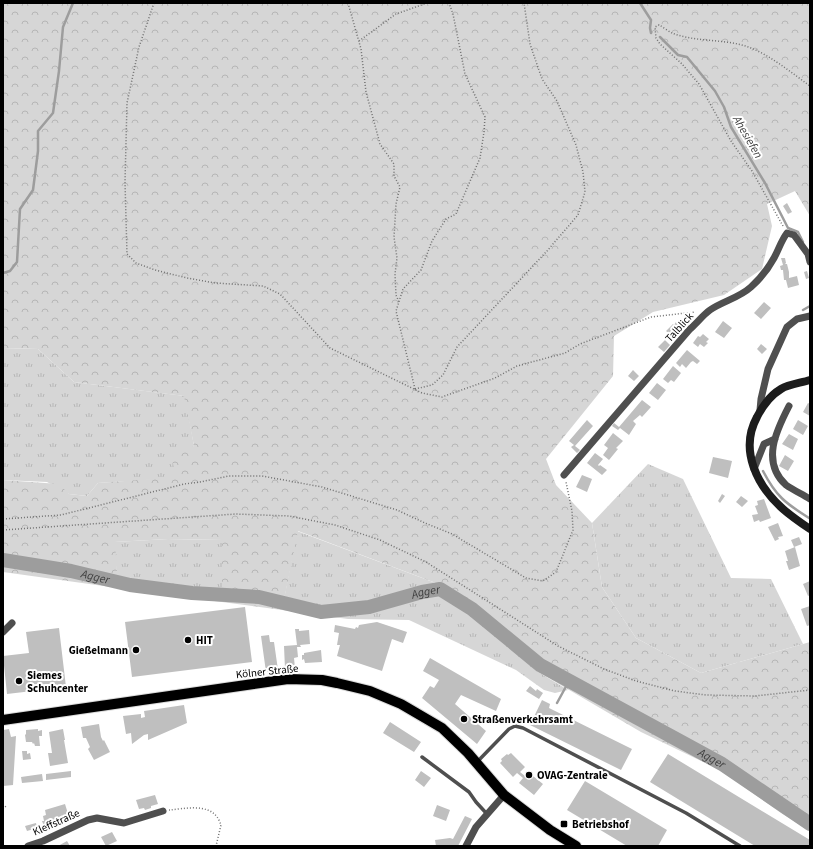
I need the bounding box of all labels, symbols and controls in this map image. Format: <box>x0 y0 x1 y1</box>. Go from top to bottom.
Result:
water label: Ahesiefen <box>728 112 767 162</box>
street label: Talblick <box>662 309 697 346</box>
water label: Agger <box>78 565 112 589</box>
water label: Agger <box>409 581 442 604</box>
place label: HIT <box>196 633 213 648</box>
marker: HIT <box>183 635 193 645</box>
place label: Gießelmann <box>69 643 128 658</box>
marker: Gießelmann <box>131 645 141 655</box>
street label: Kölner Straße <box>235 661 300 682</box>
place label: Siemes Schuhcenter <box>27 668 89 696</box>
marker: Siemes Schuhcenter <box>14 676 24 686</box>
place label: Straßenverkehrsamt <box>472 712 574 727</box>
marker: Straßenverkehrsamt <box>459 714 469 724</box>
water label: Agger <box>694 744 730 774</box>
place label: OVAG-Zentrale <box>537 768 608 783</box>
marker: OVAG-Zentrale <box>524 770 534 780</box>
street label: Kleffstraße <box>30 805 83 839</box>
place label: Betriebshof <box>572 817 630 832</box>
marker: Betriebshof <box>559 819 569 829</box>

